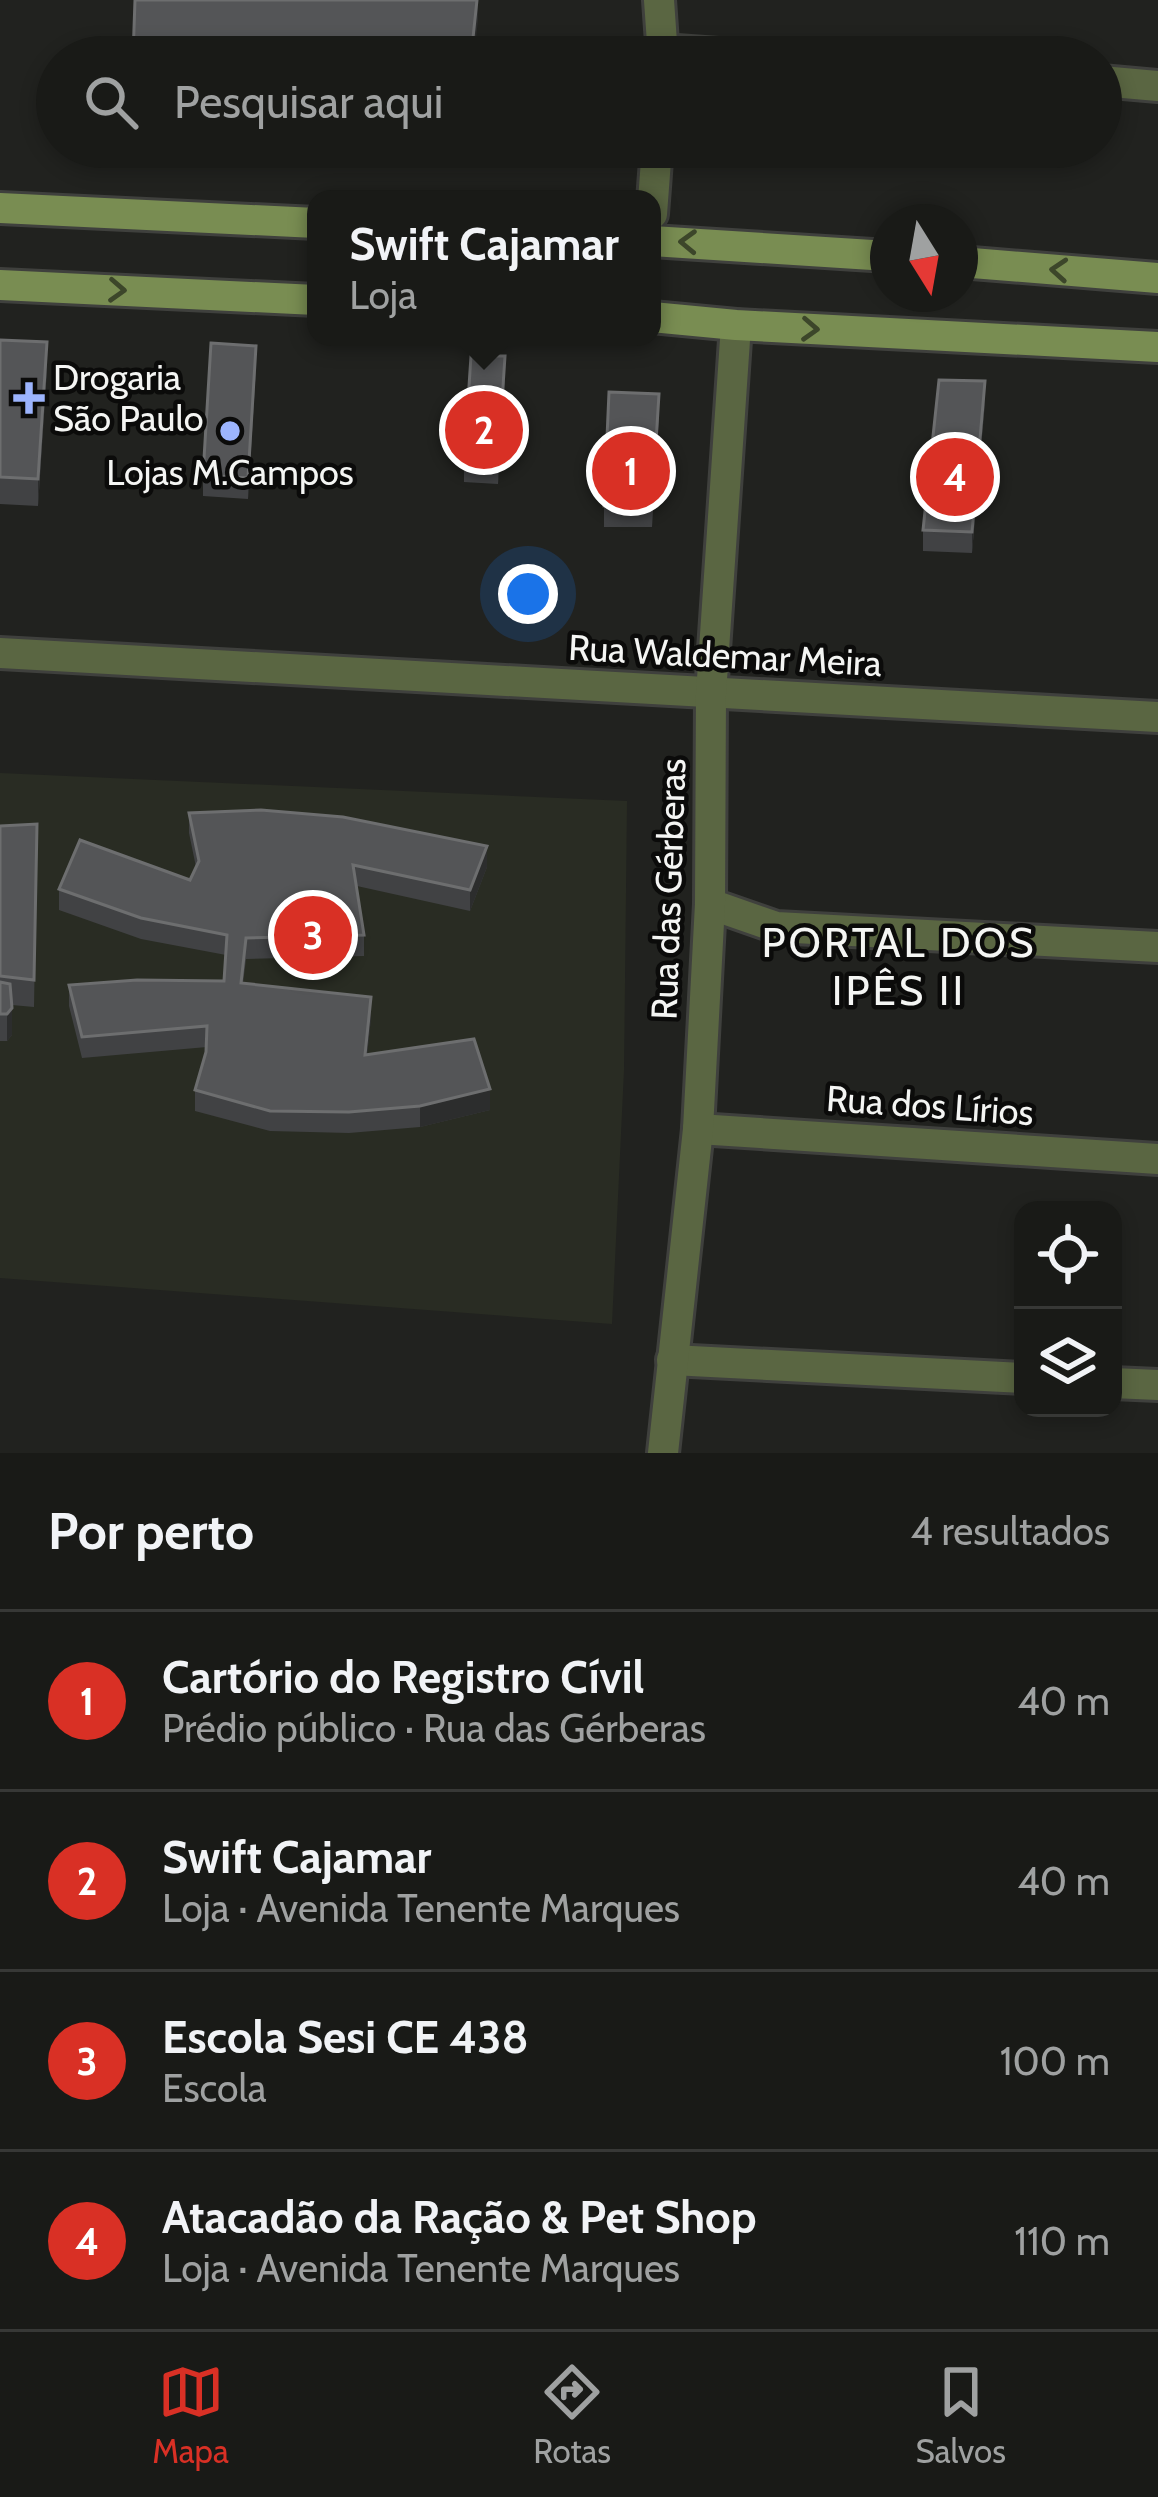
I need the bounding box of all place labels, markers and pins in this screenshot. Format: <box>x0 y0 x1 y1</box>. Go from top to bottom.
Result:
place label: Drogaria São Paulo <box>53 355 204 440</box>
marker: Drogaria São Paulo <box>16 385 42 411</box>
pin: 2 <box>445 385 523 475</box>
marker: Lojas M.Campos <box>217 418 243 444</box>
pin: 1 <box>592 426 670 516</box>
pin: 4 <box>916 432 994 522</box>
place label: Lojas M.Campos <box>106 450 354 494</box>
pin: 3 <box>274 890 352 980</box>

